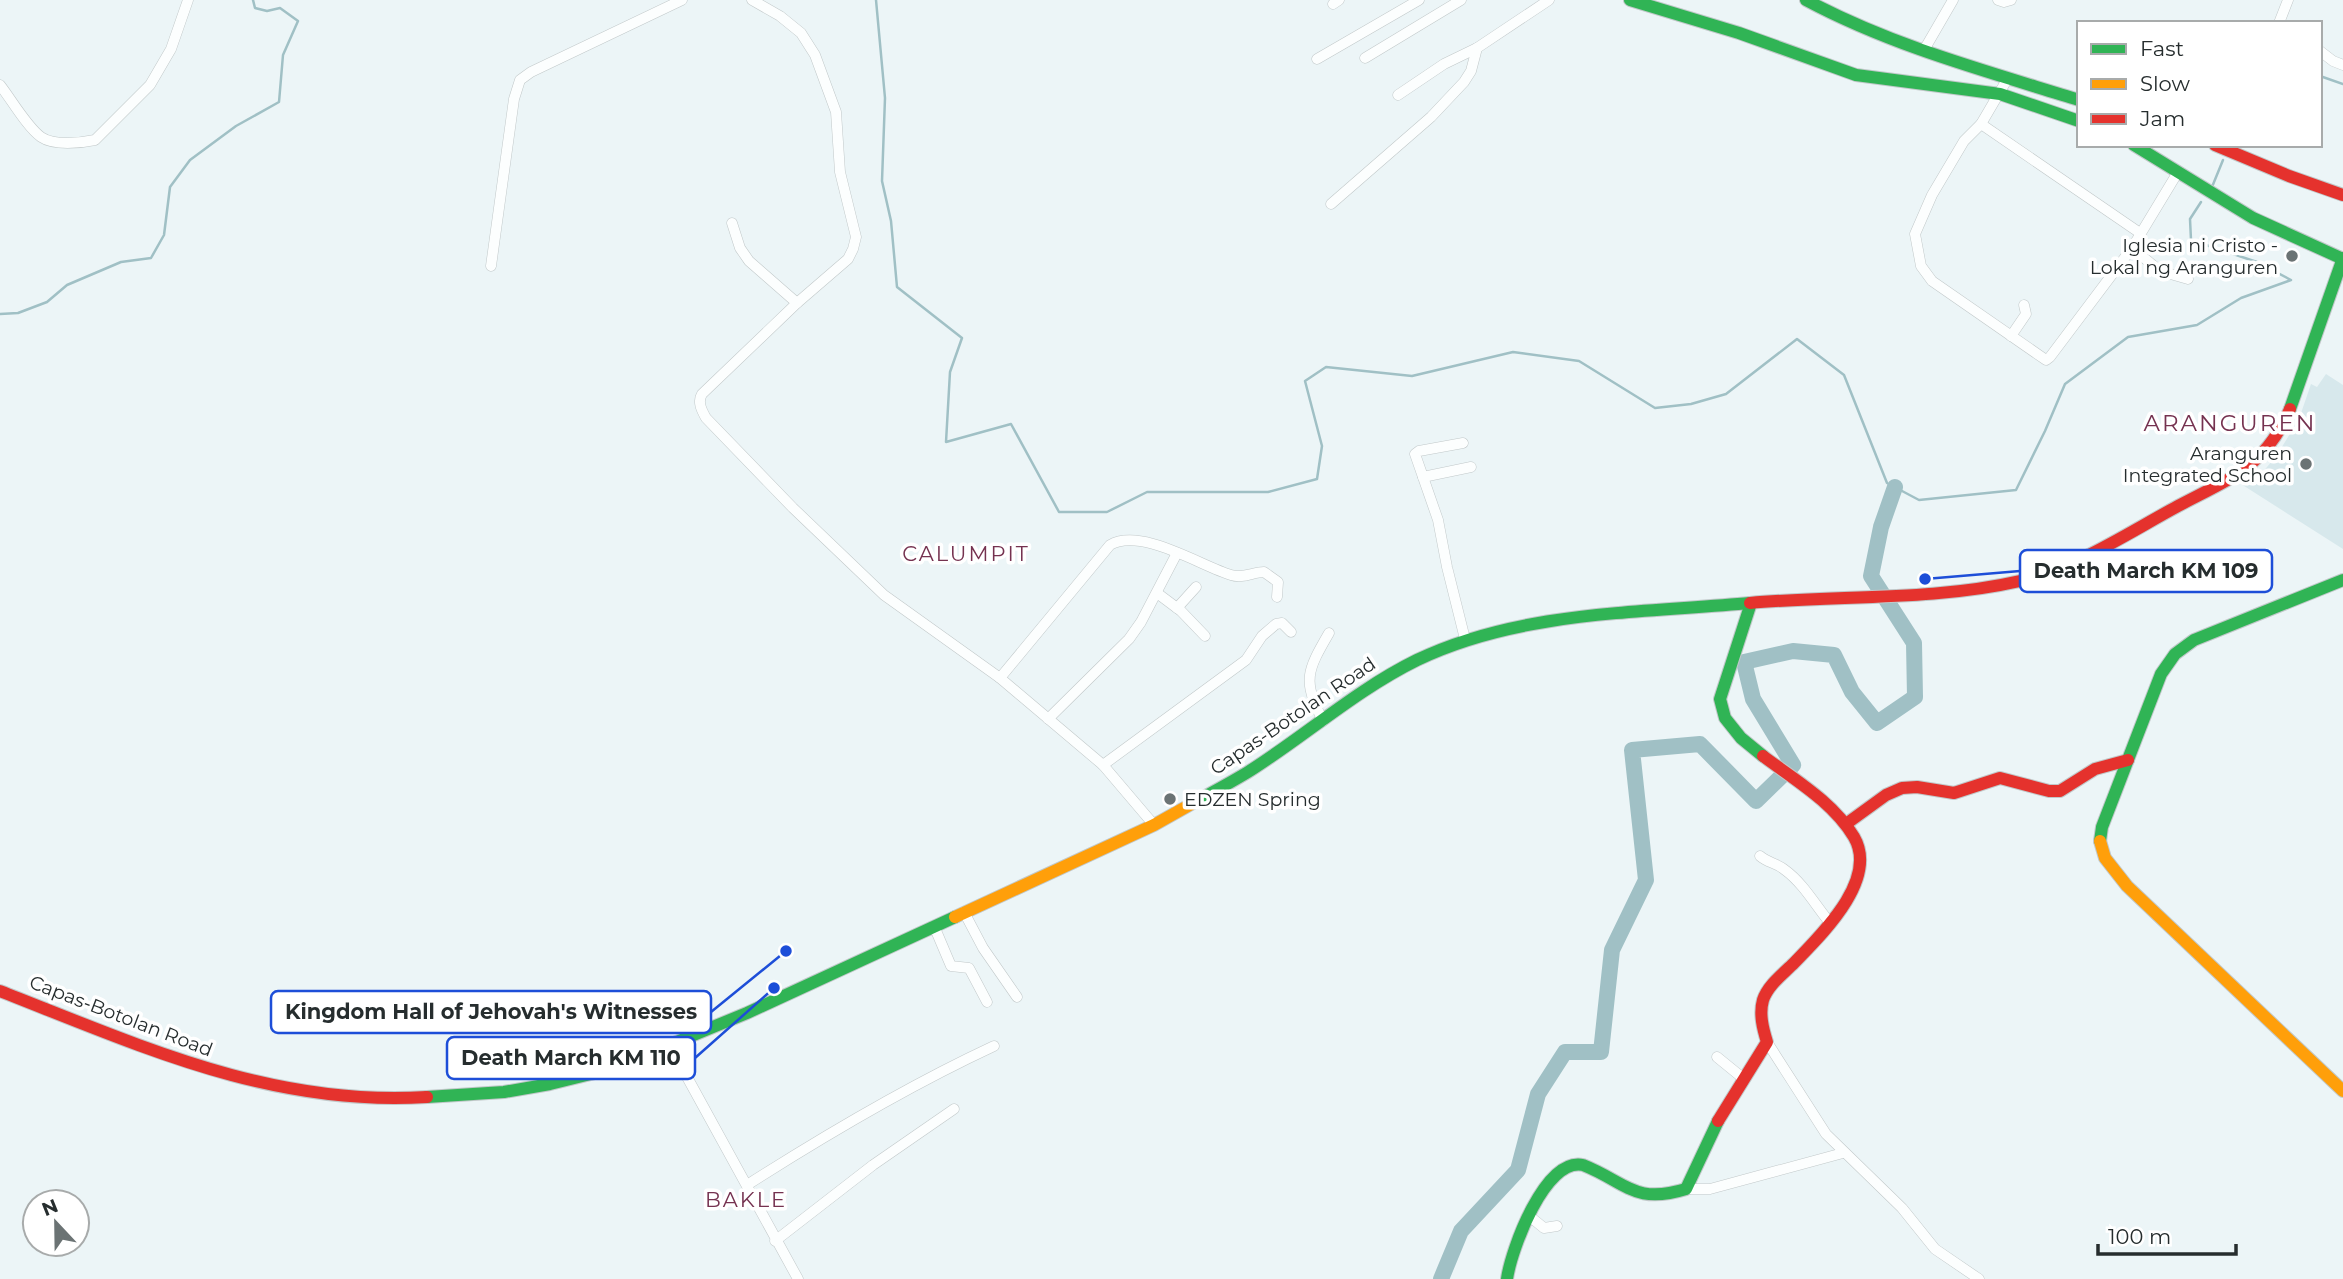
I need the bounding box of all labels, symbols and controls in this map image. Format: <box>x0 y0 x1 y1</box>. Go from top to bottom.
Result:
legend <box>2077 21 2322 147</box>
text: Fast <box>2140 36 2184 61</box>
text: Slow <box>2140 71 2190 96</box>
text: Jam <box>2139 106 2185 131</box>
place label: Iglesia ni Cristo - Lokal ng Aranguren <box>2090 234 2278 279</box>
marker: Iglesia ni Cristo - Lokal ng Aranguren <box>2284 248 2300 264</box>
district label: ARANGUREN <box>2143 409 2317 437</box>
place label: Aranguren Integrated School <box>2123 442 2292 487</box>
marker: Aranguren Integrated School <box>2298 456 2314 472</box>
district label: CALUMPIT <box>902 541 1030 566</box>
callout: Death March KM 109 <box>2020 550 2272 592</box>
text: Death March KM 109 <box>2034 558 2258 583</box>
street label: Capas-Botolan Road <box>1206 652 1380 780</box>
place label: EDZEN Spring <box>1184 788 1321 811</box>
marker: EDZEN Spring <box>1162 791 1178 807</box>
street label: Capas-Botolan Road <box>26 970 216 1062</box>
callout: Kingdom Hall of Jehovah's Witnesses <box>271 991 711 1033</box>
text: Kingdom Hall of Jehovah's Witnesses <box>285 999 697 1024</box>
callout: Death March KM 110 <box>447 1037 695 1079</box>
text: Death March KM 110 <box>461 1045 681 1070</box>
district label: BAKLE <box>705 1187 787 1212</box>
north arrow <box>21 1188 91 1258</box>
text: N <box>38 1194 61 1221</box>
scale bar <box>2098 1212 2236 1256</box>
text: 100 m <box>2108 1224 2171 1249</box>

